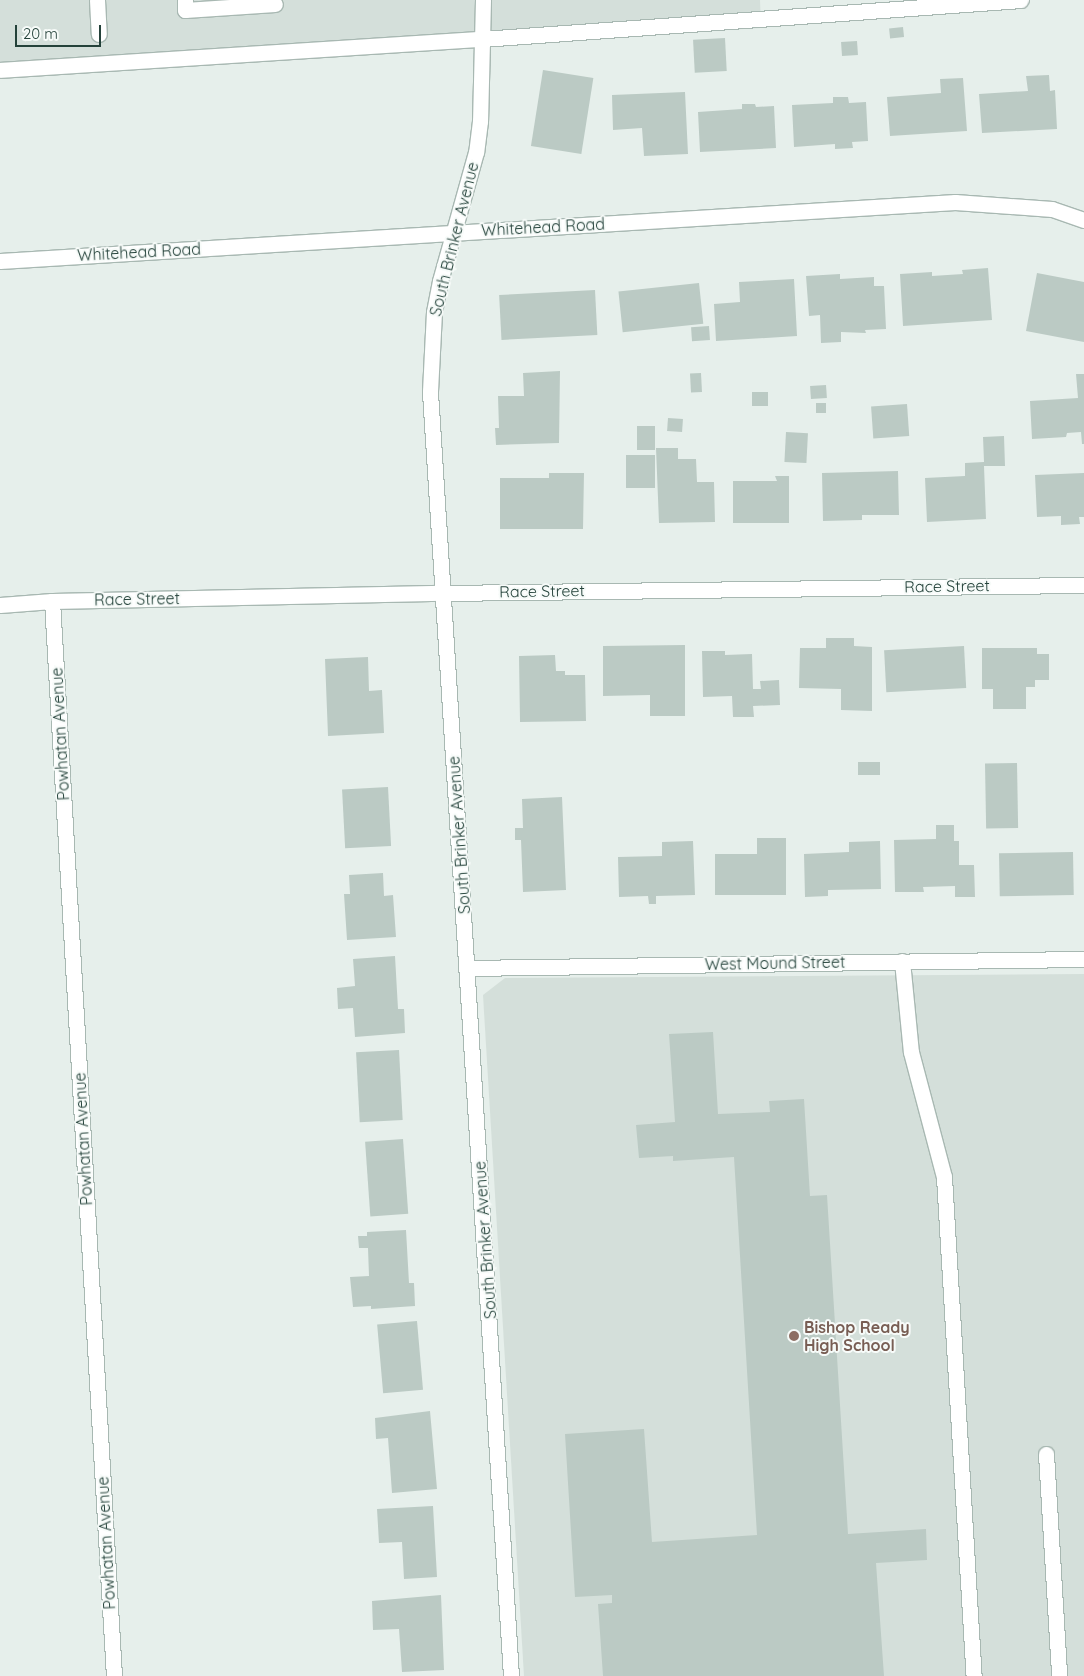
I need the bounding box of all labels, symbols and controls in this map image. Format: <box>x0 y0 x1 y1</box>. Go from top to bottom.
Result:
scale bar <box>18 15 104 47</box>
text: 20 m <box>23 24 58 43</box>
street label: South Brinker Avenue <box>426 160 482 318</box>
street label: Whitehead Road <box>481 214 605 240</box>
street label: Whitehead Road <box>77 239 201 265</box>
street label: Race Street <box>904 576 990 596</box>
street label: Race Street <box>499 581 585 601</box>
street label: Race Street <box>94 589 180 609</box>
street label: Powhatan Avenue <box>47 667 73 801</box>
street label: South Brinker Avenue <box>444 755 474 915</box>
street label: West Mound Street <box>705 952 845 974</box>
street label: Powhatan Avenue <box>70 1072 96 1206</box>
street label: South Brinker Avenue <box>470 1160 500 1320</box>
place label: Bishop Ready High School <box>804 1317 910 1355</box>
marker: Bishop Ready High School <box>788 1330 800 1342</box>
street label: Powhatan Avenue <box>93 1476 119 1610</box>

